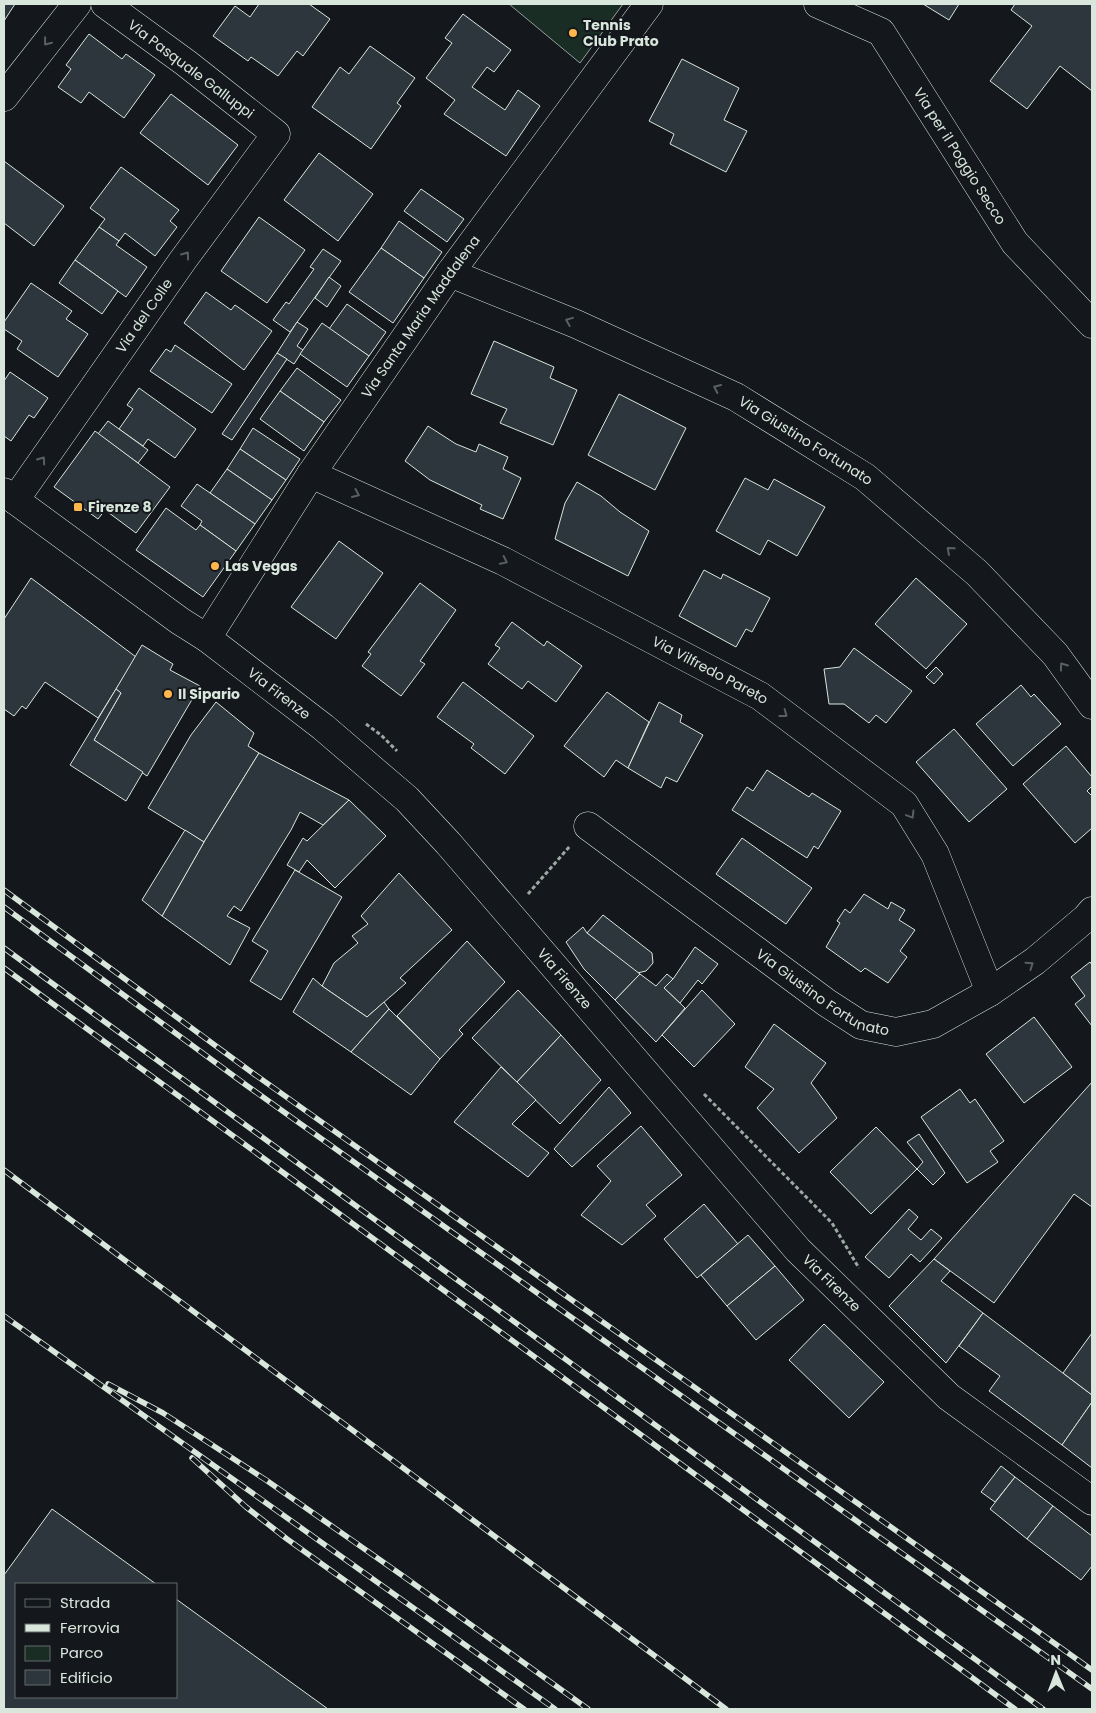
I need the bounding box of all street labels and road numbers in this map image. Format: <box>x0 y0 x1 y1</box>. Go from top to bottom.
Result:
street label: Via Pasquale Galluppi <box>124 15 258 123</box>
street label: Via per il Poggio Secco <box>909 84 1011 229</box>
street label: Via Santa Maria Maddalena <box>356 231 485 402</box>
street label: Via del Colle <box>111 274 177 357</box>
street label: Via Giustino Fortunato <box>735 391 877 490</box>
street label: Via Vilfredo Pareto <box>649 631 773 709</box>
street label: Via Firenze <box>243 663 315 724</box>
street label: Via Firenze <box>533 944 597 1014</box>
street label: Via Giustino Fortunato <box>752 944 891 1040</box>
street label: Via Firenze <box>798 1250 866 1316</box>

